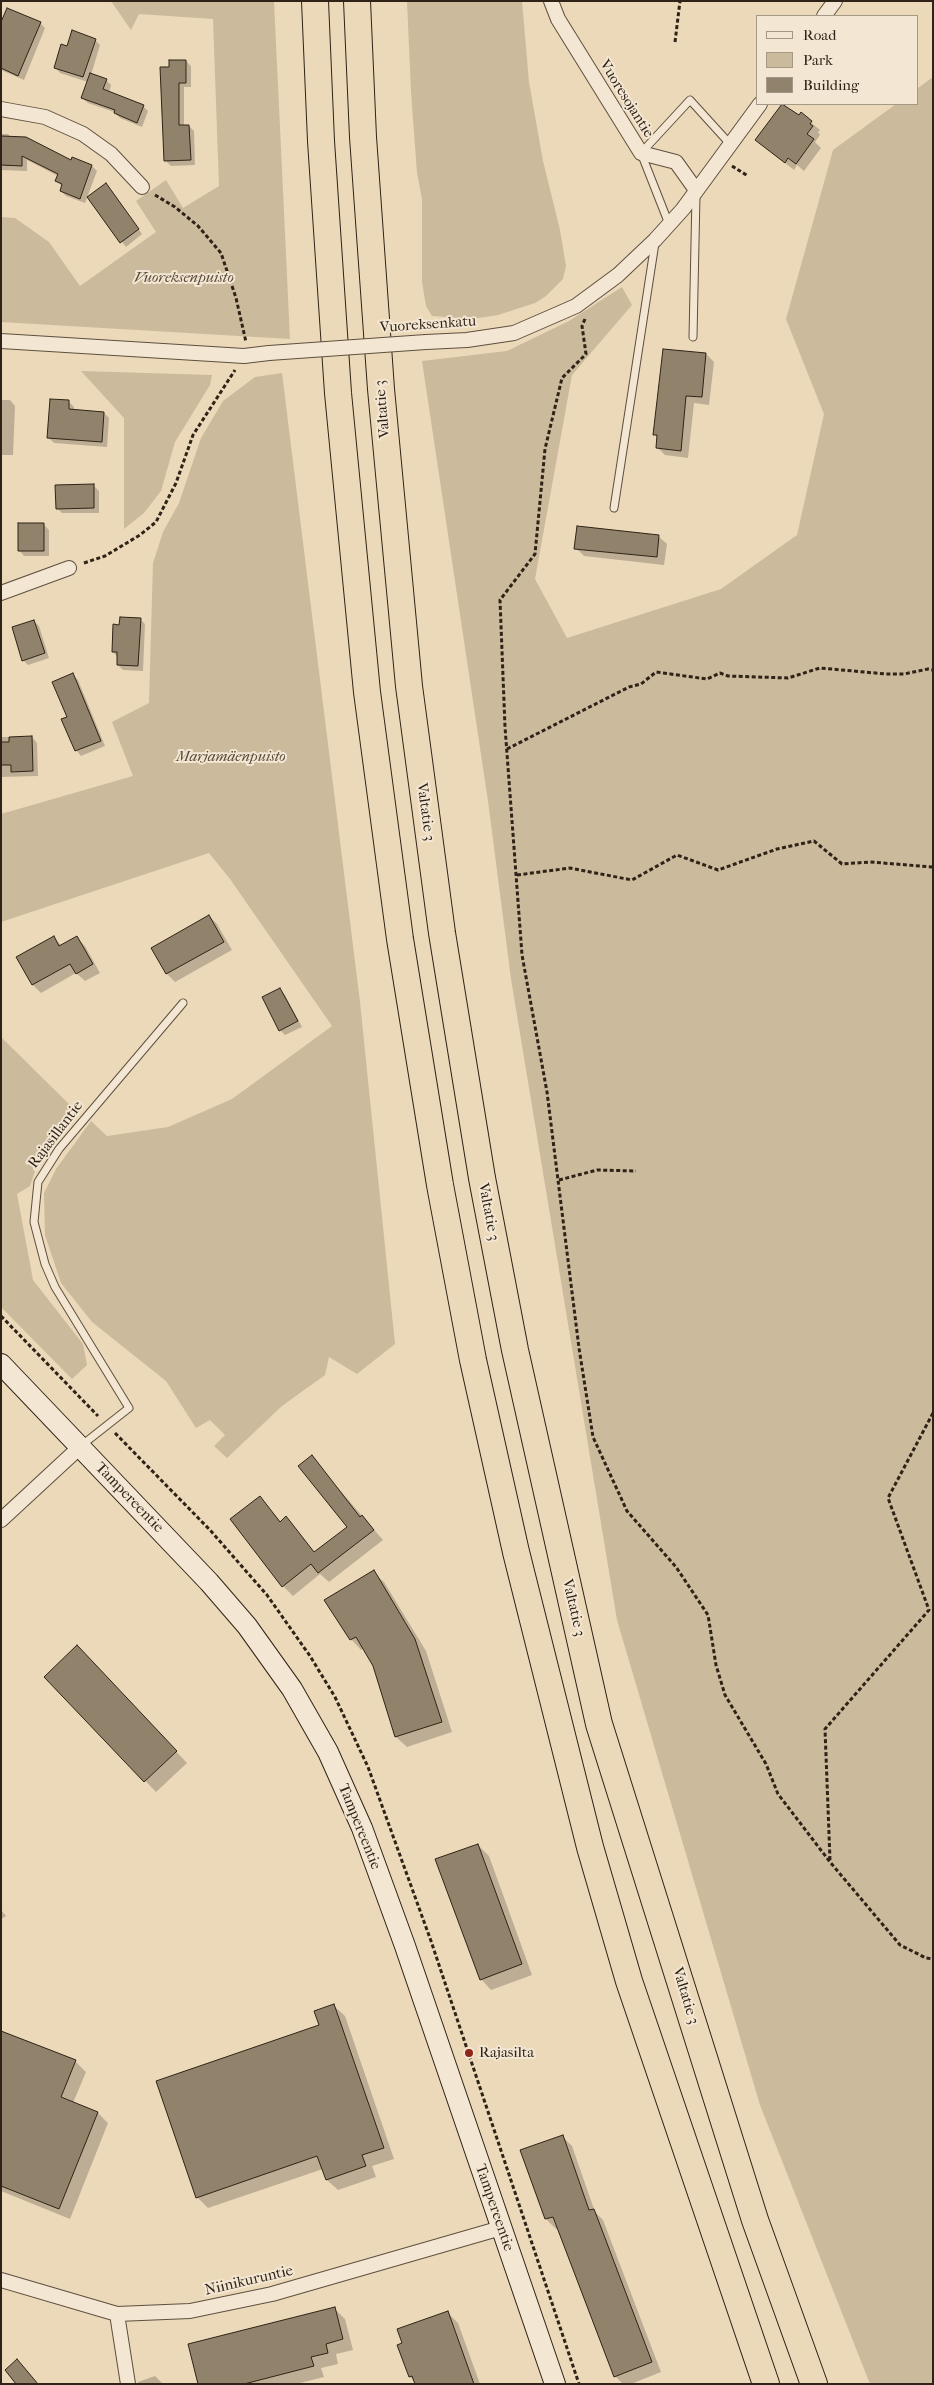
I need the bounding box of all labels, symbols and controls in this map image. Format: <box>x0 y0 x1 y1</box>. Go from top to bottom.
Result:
legend <box>756 15 919 105</box>
text: Road <box>803 26 836 44</box>
text: Park <box>803 51 833 69</box>
street label: Vuoresojantie <box>595 57 657 141</box>
text: Building <box>803 76 859 94</box>
park label: Vuoreksenpuisto <box>134 269 234 287</box>
street label: Vuoreksenkatu <box>379 313 477 337</box>
street label: Valtatie 3 <box>371 379 395 439</box>
park label: Marjamäenpuisto <box>176 748 286 766</box>
street label: Valtatie 3 <box>412 782 438 842</box>
street label: Rajasillantie <box>25 1098 87 1172</box>
street label: Valtatie 3 <box>474 1182 502 1242</box>
street label: Tampereentie <box>91 1459 167 1537</box>
street label: Valtatie 3 <box>558 1577 588 1639</box>
street label: Tampereentie <box>334 1782 384 1872</box>
street label: Valtatie 3 <box>668 1965 702 2027</box>
place label: Rajasilta <box>479 2044 534 2062</box>
marker: Rajasilta <box>463 2047 475 2059</box>
street label: Tampereentie <box>471 2162 517 2254</box>
street label: Niinikuruntie <box>203 2262 295 2300</box>

